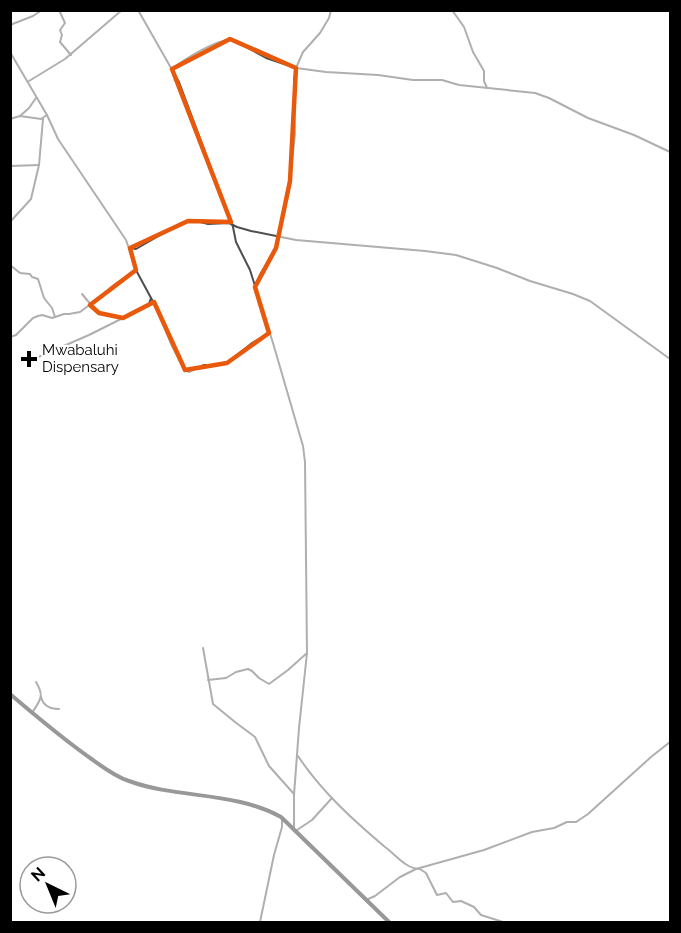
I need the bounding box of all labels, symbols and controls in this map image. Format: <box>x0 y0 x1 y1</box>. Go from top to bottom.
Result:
place label: Mwabaluhi Dispensary <box>42 341 119 376</box>
marker: Mwabaluhi Dispensary <box>20 350 38 368</box>
north arrow <box>18 855 78 915</box>
text: N <box>27 863 49 886</box>

